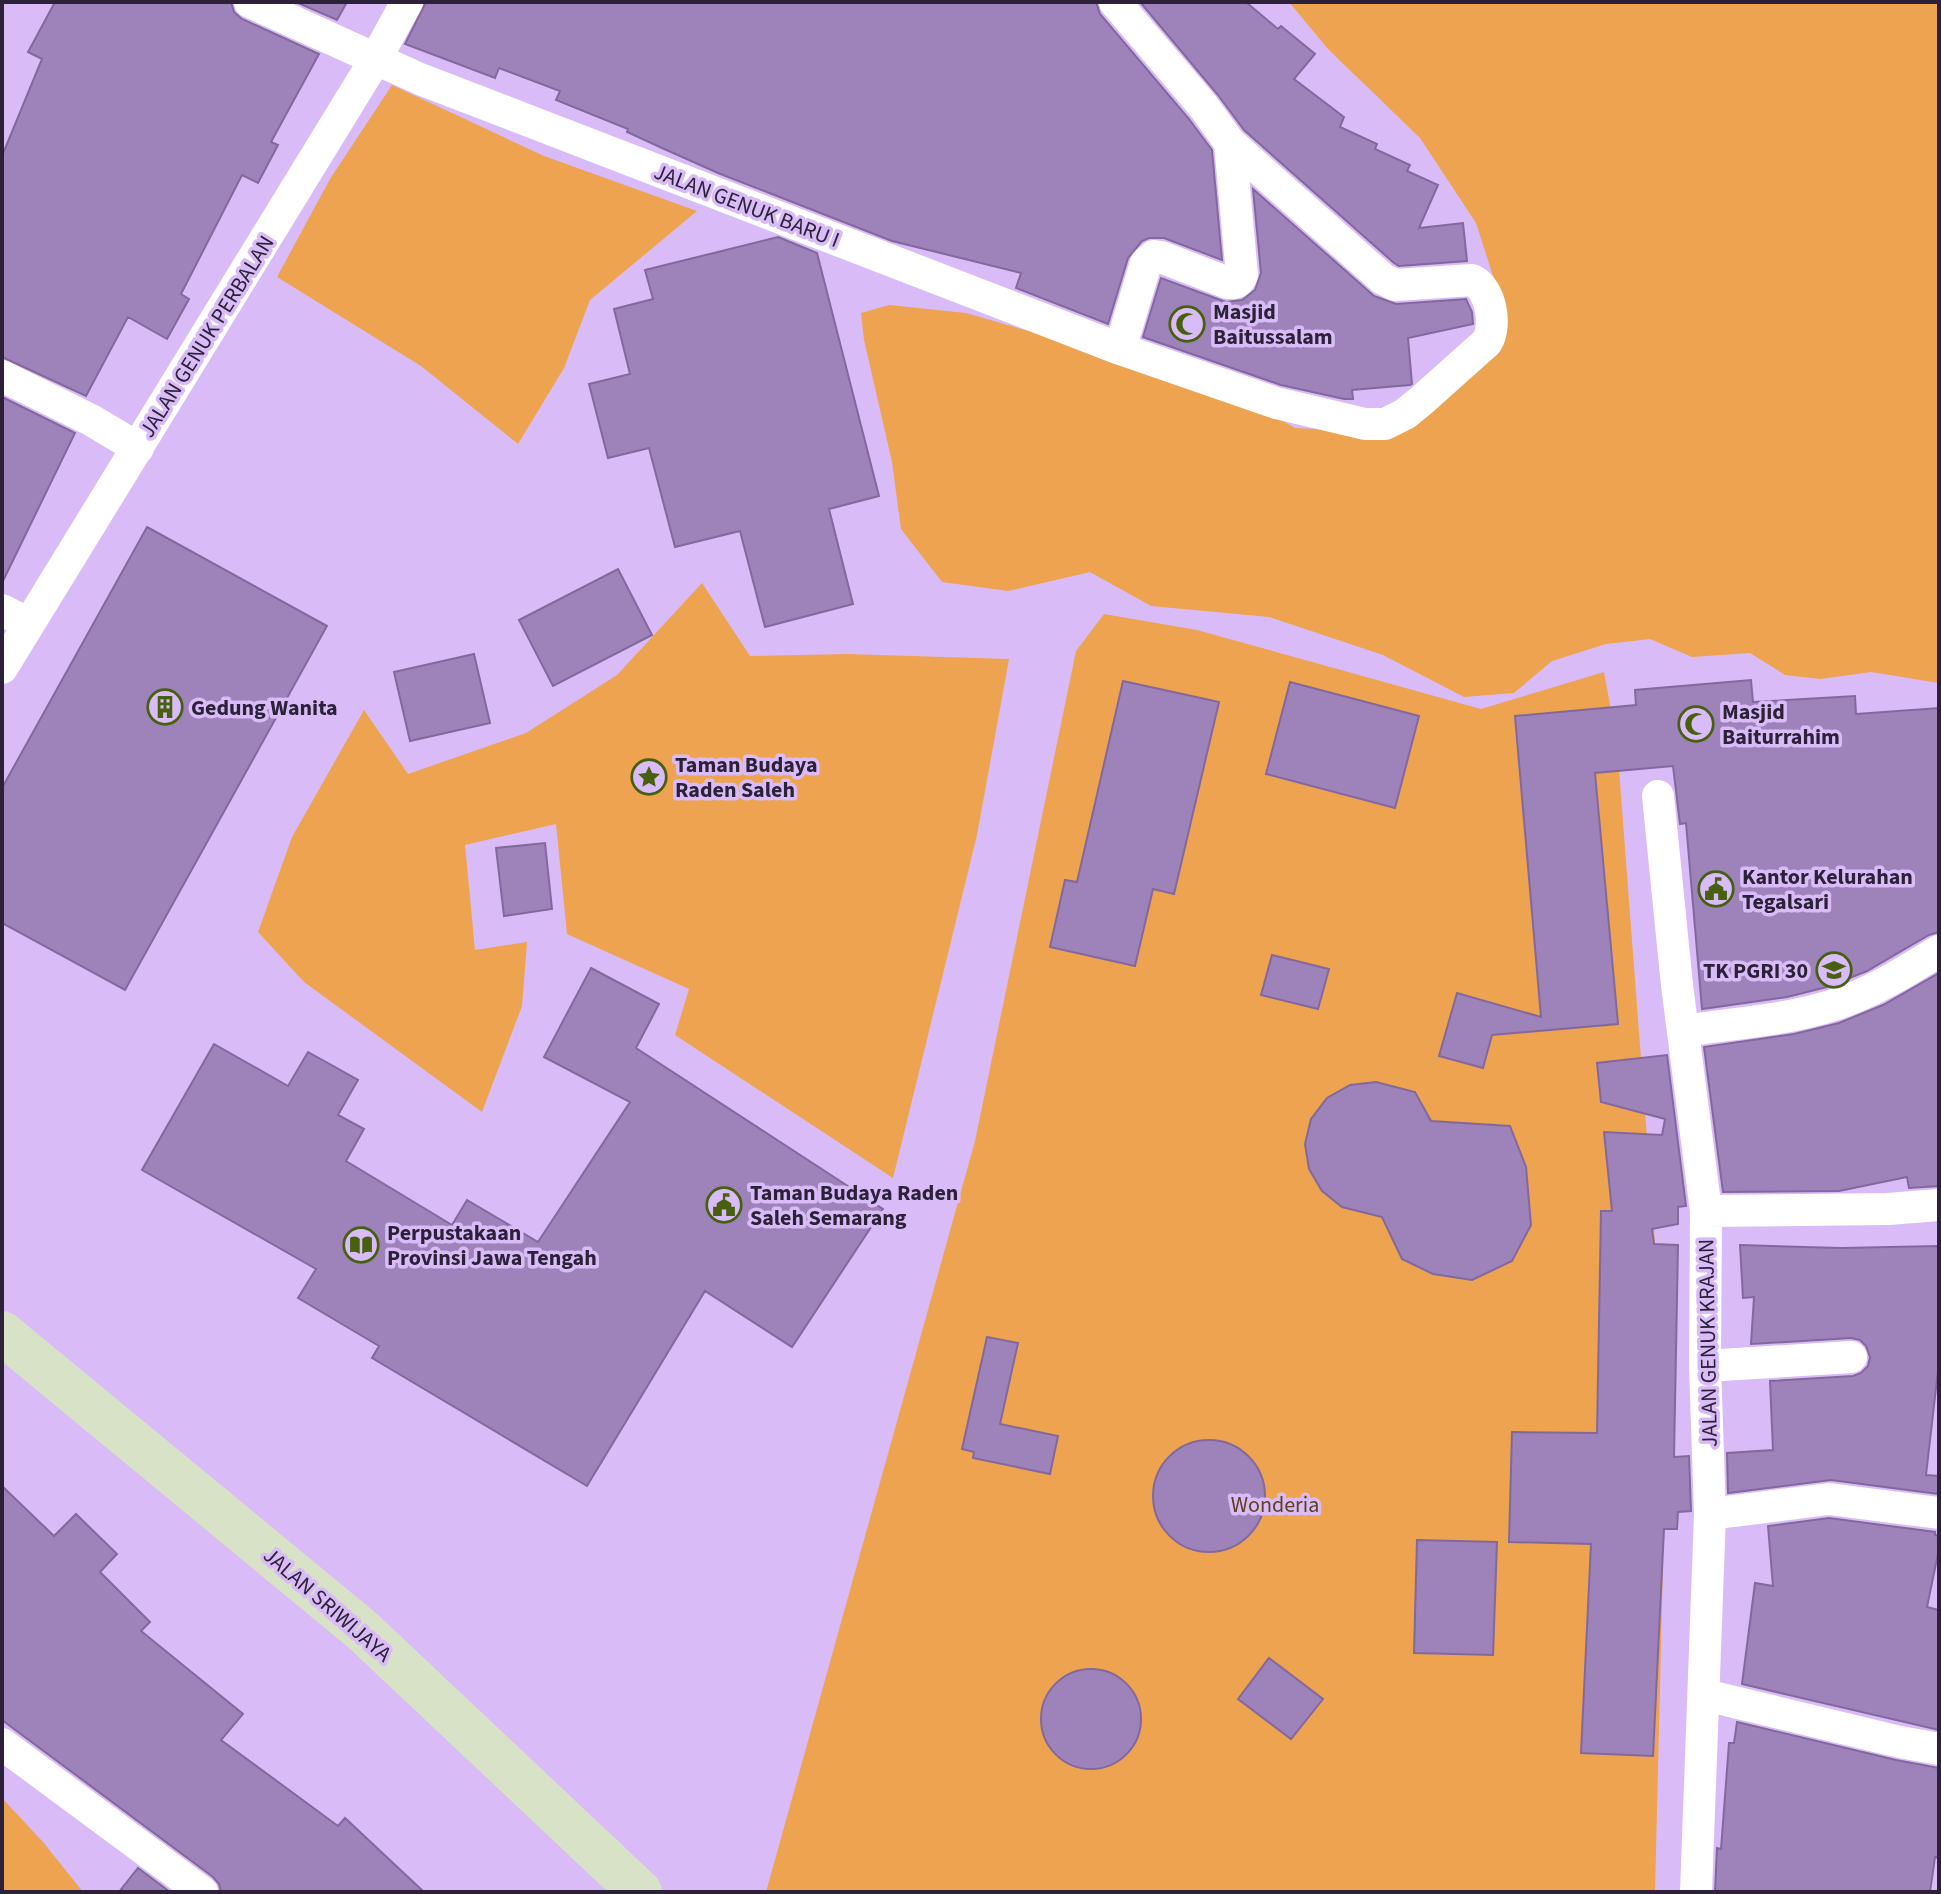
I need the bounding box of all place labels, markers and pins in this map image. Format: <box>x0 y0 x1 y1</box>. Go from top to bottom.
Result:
place label: Masjid Baitussalam <box>1213 296 1333 353</box>
mosque icon: Masjid Baitussalam <box>1168 305 1206 343</box>
building icon: Gedung Wanita <box>146 688 184 726</box>
place label: Gedung Wanita <box>191 692 338 724</box>
place label: Masjid Baiturrahim <box>1722 696 1840 753</box>
mosque icon: Masjid Baiturrahim <box>1677 705 1715 743</box>
place label: Taman Budaya Raden Saleh <box>675 749 817 806</box>
place icon: Taman Budaya Raden Saleh <box>630 758 668 796</box>
place label: Kantor Kelurahan Tegalsari <box>1742 861 1913 918</box>
public building icon: Kantor Kelurahan Tegalsari <box>1697 870 1735 908</box>
school or university icon: TK PGRI 30 <box>1815 951 1853 989</box>
place label: TK PGRI 30 <box>1703 955 1808 987</box>
place label: Taman Budaya Raden Saleh Semarang <box>750 1177 958 1234</box>
public building icon: Taman Budaya Raden Saleh Semarang <box>705 1186 743 1224</box>
place label: Perpustakaan Provinsi Jawa Tengah <box>387 1217 597 1274</box>
library icon: Perpustakaan Provinsi Jawa Tengah <box>342 1226 380 1264</box>

